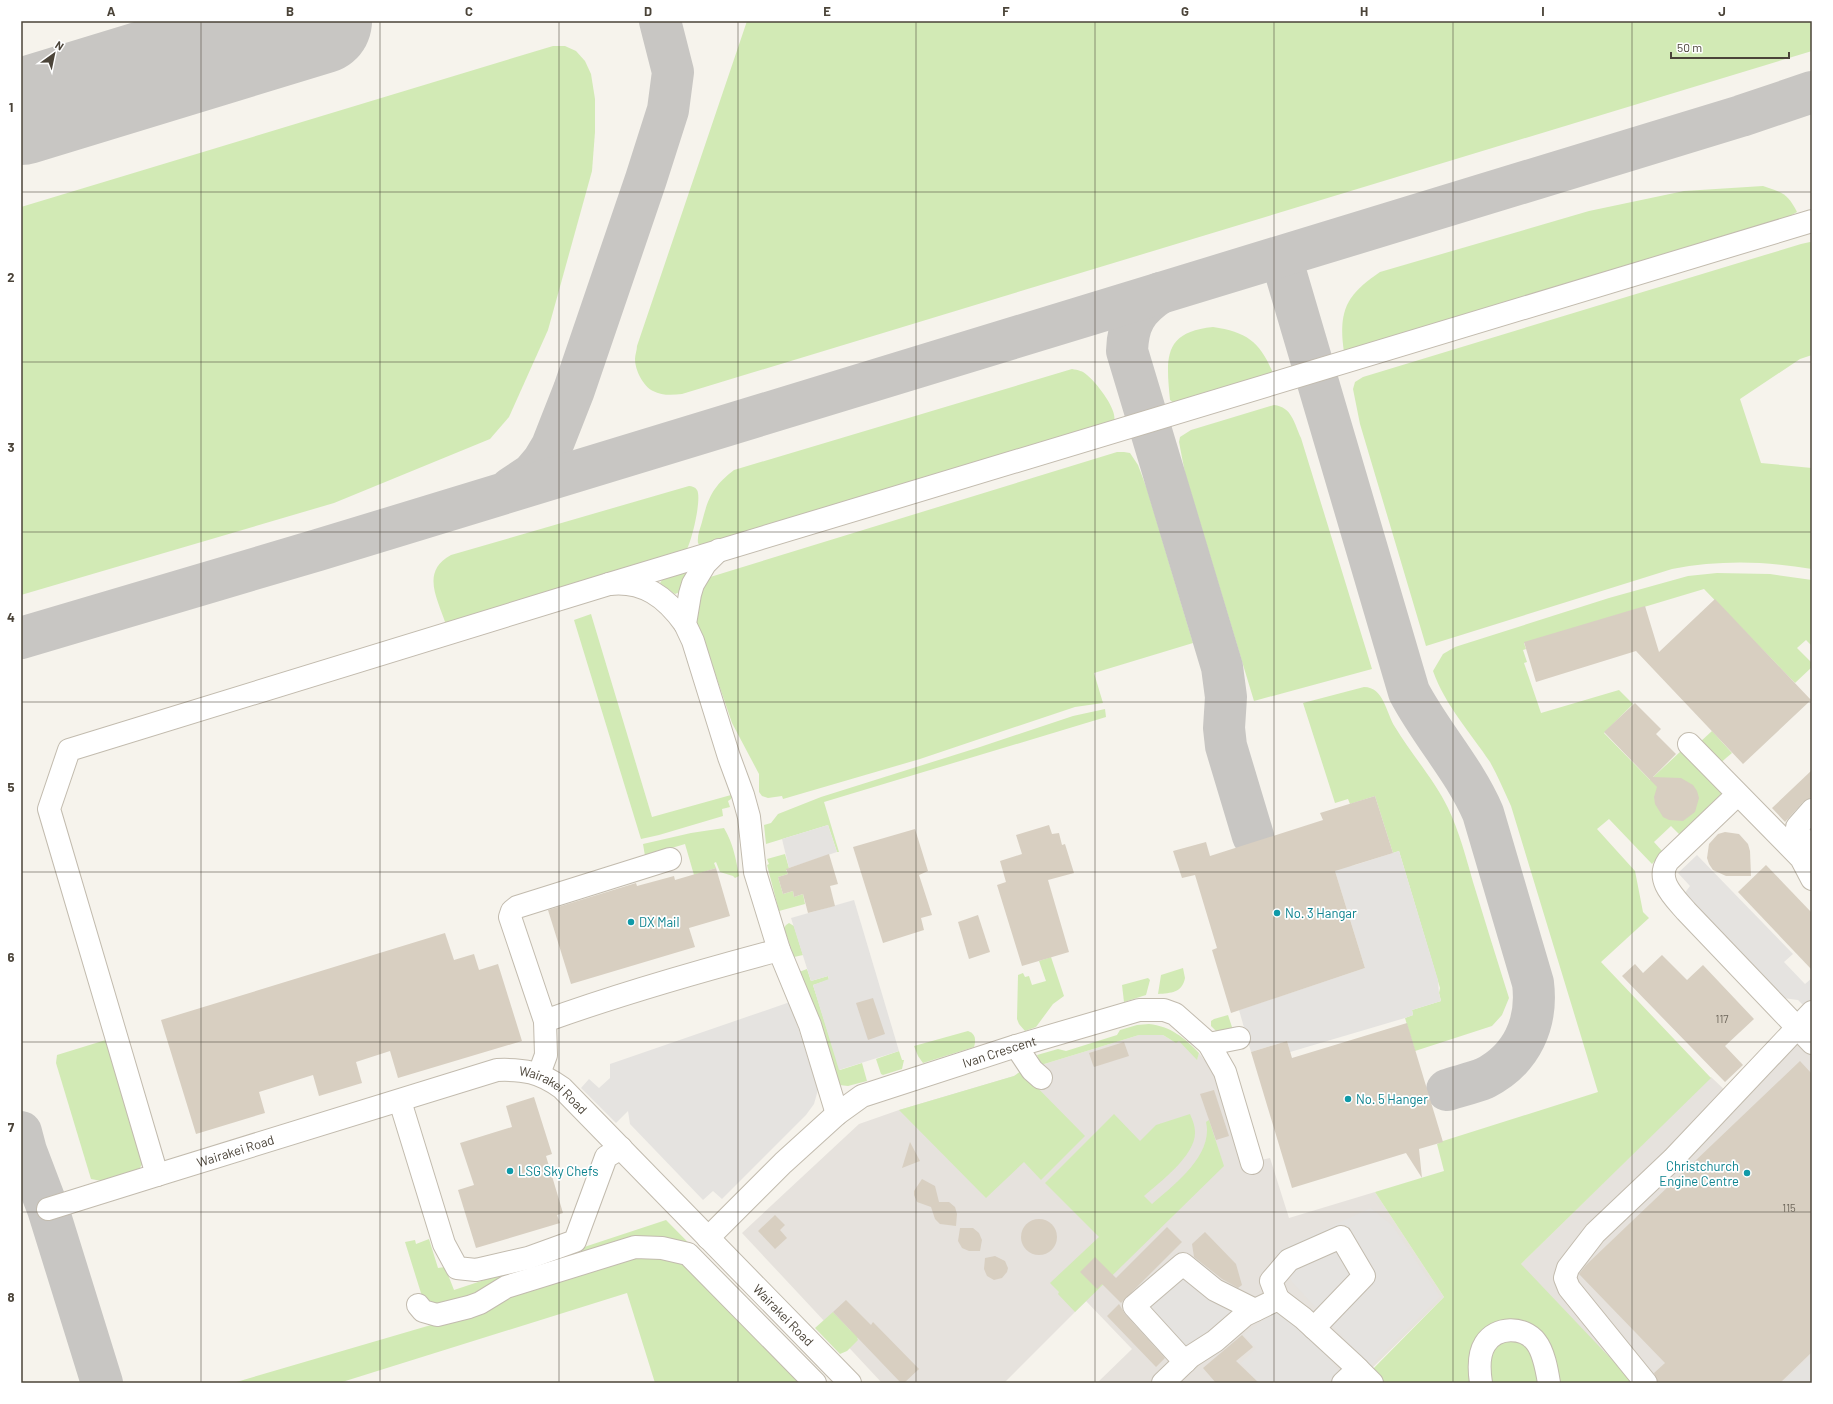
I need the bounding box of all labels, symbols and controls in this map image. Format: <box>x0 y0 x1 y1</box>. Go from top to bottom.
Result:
text: A <box>107 3 116 19</box>
text: B <box>286 3 294 19</box>
text: C <box>465 3 473 19</box>
text: D <box>644 3 652 19</box>
text: E <box>823 3 831 19</box>
text: F <box>1002 3 1010 19</box>
text: G <box>1181 3 1189 19</box>
text: H <box>1360 3 1368 19</box>
text: I <box>1541 3 1545 19</box>
text: J <box>1718 3 1726 19</box>
north arrow <box>34 34 74 74</box>
scale bar <box>1671 34 1789 60</box>
text: N <box>53 38 66 53</box>
text: 50 m <box>1677 40 1702 54</box>
text: 1 <box>9 99 13 115</box>
text: 2 <box>7 269 15 285</box>
text: 3 <box>7 439 15 455</box>
text: 4 <box>7 609 15 625</box>
text: 5 <box>7 779 15 795</box>
place label: No. 3 Hangar <box>1285 905 1357 921</box>
marker: No. 3 Hangar <box>1272 908 1282 918</box>
place label: DX Mail <box>639 914 679 930</box>
marker: DX Mail <box>626 917 636 927</box>
text: 6 <box>8 949 15 965</box>
house number: 117 <box>1716 1012 1728 1025</box>
street label: Ivan Crescent <box>960 1033 1038 1071</box>
street label: Wairakei Road <box>518 1062 591 1117</box>
place label: No. 5 Hanger <box>1356 1091 1428 1107</box>
marker: No. 5 Hanger <box>1343 1094 1353 1104</box>
text: 7 <box>8 1119 15 1135</box>
street label: Wairakei Road <box>195 1131 276 1170</box>
place label: Christchurch Engine Centre <box>1659 1158 1739 1189</box>
place label: LSG Sky Chefs <box>518 1163 599 1179</box>
marker: LSG Sky Chefs <box>505 1166 515 1176</box>
marker: Christchurch Engine Centre <box>1742 1168 1752 1178</box>
house number: 115 <box>1782 1201 1796 1214</box>
street label: Wairakei Road <box>750 1281 817 1349</box>
text: 8 <box>7 1289 15 1305</box>

